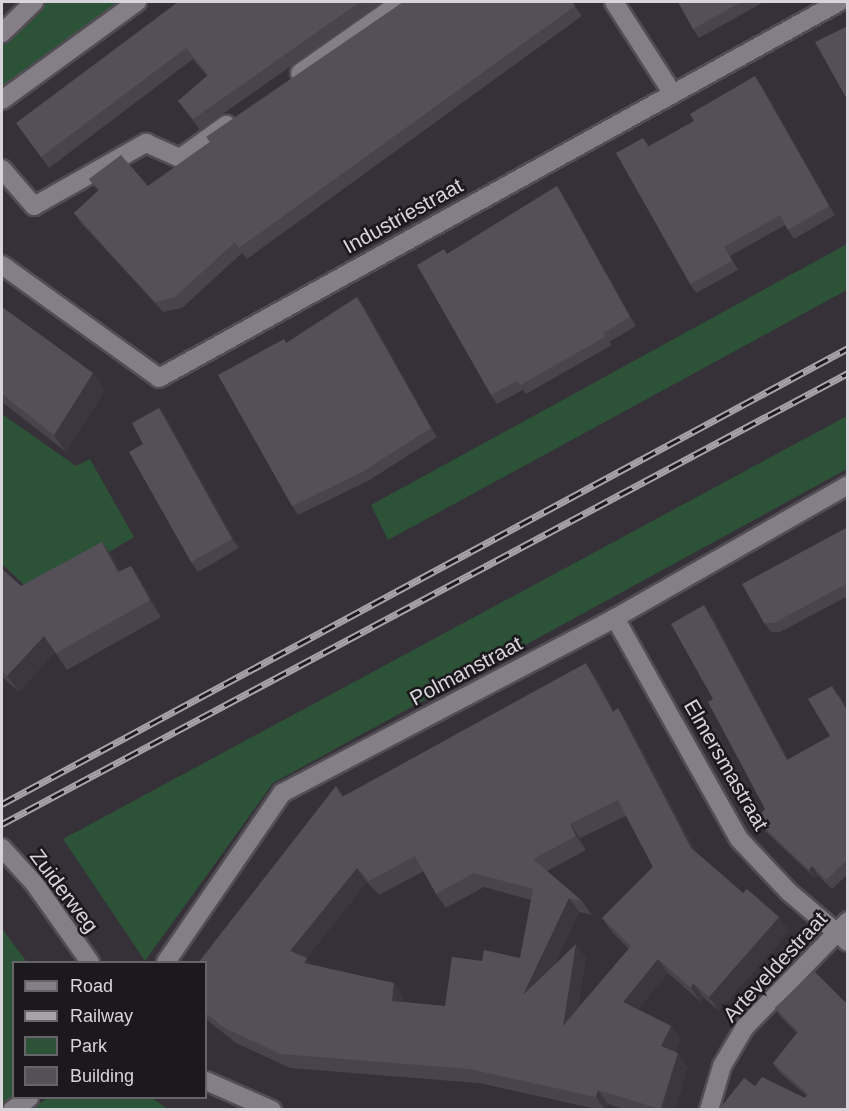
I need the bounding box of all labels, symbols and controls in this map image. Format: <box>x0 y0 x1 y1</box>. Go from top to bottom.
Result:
street label: Industriestraat <box>339 173 467 259</box>
street label: Polmanstraat <box>405 631 527 711</box>
street label: Elmersmastraat <box>678 695 774 835</box>
street label: Zuiderweg <box>24 844 104 938</box>
street label: Arteveldestraat <box>718 907 832 1027</box>
legend <box>12 961 207 1099</box>
text: Road <box>70 976 113 996</box>
text: Railway <box>70 1006 133 1026</box>
text: Park <box>70 1036 107 1056</box>
text: Building <box>70 1066 134 1086</box>

